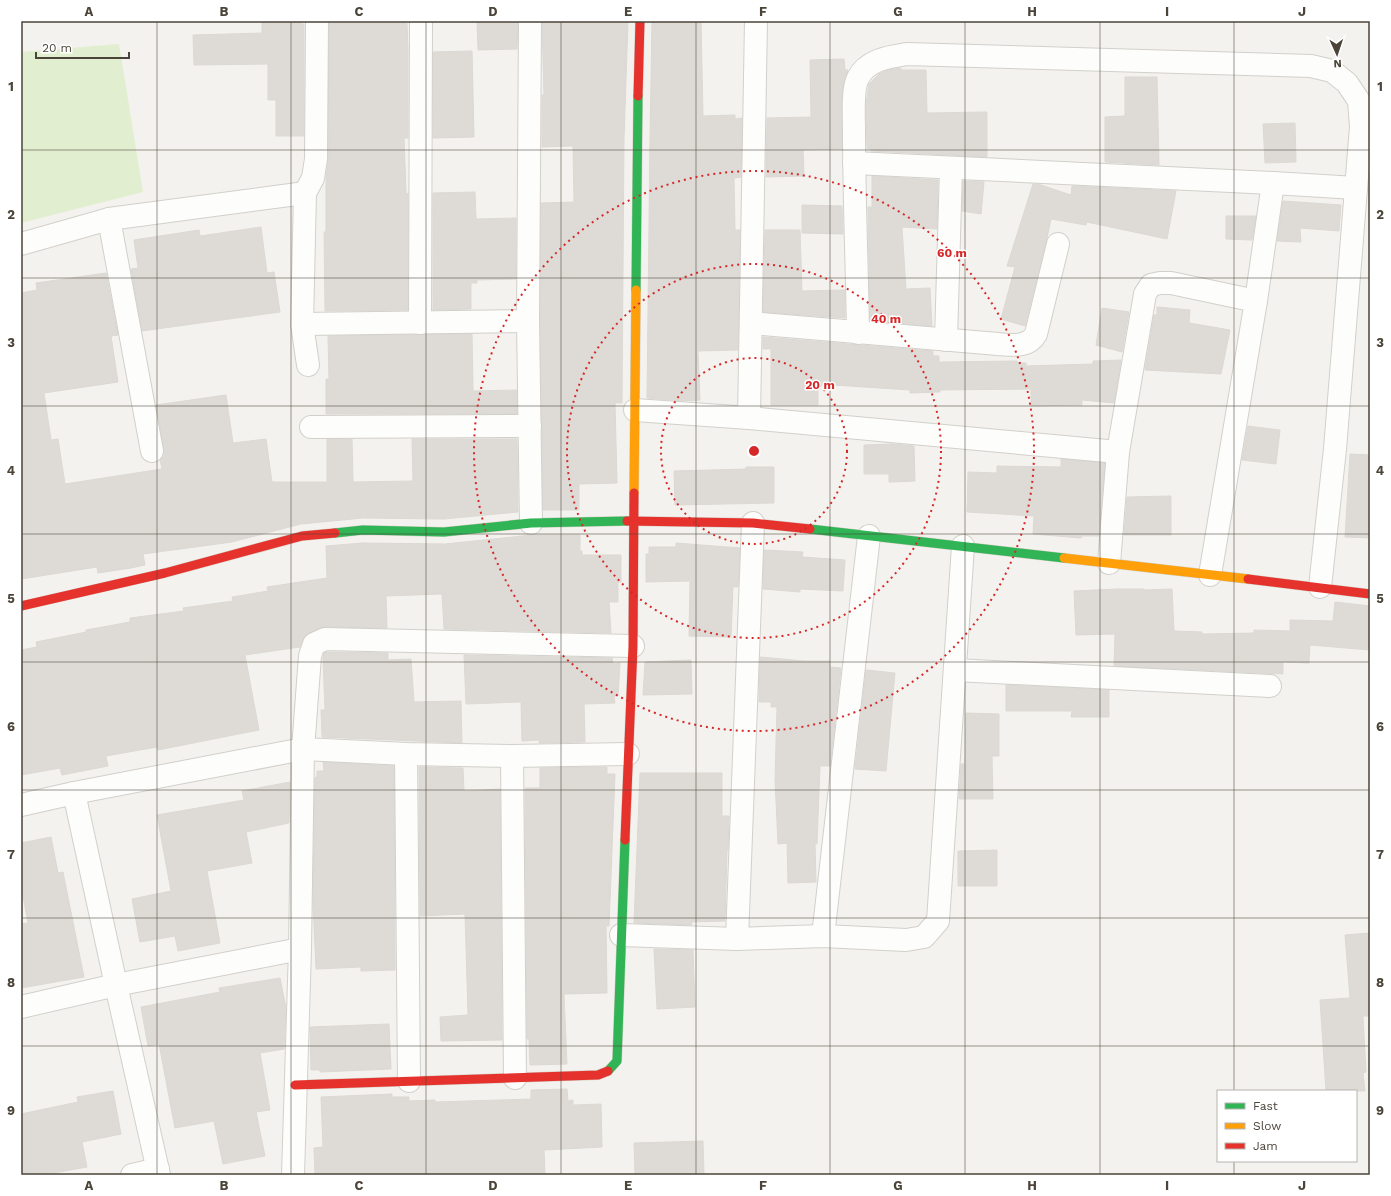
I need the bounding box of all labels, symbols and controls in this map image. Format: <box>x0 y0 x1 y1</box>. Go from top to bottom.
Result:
text: A <box>85 4 94 19</box>
text: B <box>220 4 229 19</box>
text: C <box>355 4 364 19</box>
text: D <box>488 4 498 19</box>
text: E <box>624 4 632 19</box>
text: F <box>759 4 767 19</box>
text: G <box>893 4 903 19</box>
text: H <box>1027 4 1037 19</box>
text: I <box>1165 4 1169 19</box>
text: J <box>1298 4 1306 19</box>
scale bar <box>36 34 129 60</box>
north arrow <box>1317 34 1357 74</box>
text: 20 m <box>42 41 72 55</box>
text: N <box>1333 57 1342 70</box>
text: 1 <box>8 79 14 94</box>
text: 1 <box>1377 79 1383 94</box>
text: 2 <box>7 207 15 222</box>
text: 2 <box>1376 207 1384 222</box>
text: 60 m <box>937 246 967 260</box>
text: 40 m <box>871 312 901 326</box>
text: 3 <box>7 335 15 350</box>
text: 3 <box>1376 335 1384 350</box>
text: 20 m <box>805 378 835 392</box>
centre of rings <box>747 444 761 458</box>
text: 4 <box>7 463 16 478</box>
text: 4 <box>1376 463 1385 478</box>
text: 5 <box>7 591 15 606</box>
text: 5 <box>1376 591 1384 606</box>
text: 6 <box>7 719 15 734</box>
text: 6 <box>1376 719 1384 734</box>
text: 7 <box>7 847 15 862</box>
text: 7 <box>1376 847 1384 862</box>
text: 8 <box>7 975 15 990</box>
text: 8 <box>1376 975 1384 990</box>
legend <box>1217 1090 1357 1162</box>
text: Fast <box>1253 1099 1278 1113</box>
text: 9 <box>7 1103 15 1118</box>
text: 9 <box>1376 1103 1384 1118</box>
text: Slow <box>1253 1119 1281 1133</box>
text: Jam <box>1253 1139 1278 1153</box>
text: A <box>85 1178 94 1193</box>
text: B <box>220 1178 229 1193</box>
text: C <box>355 1178 364 1193</box>
text: D <box>488 1178 498 1193</box>
text: E <box>624 1178 632 1193</box>
text: F <box>759 1178 767 1193</box>
text: G <box>893 1178 903 1193</box>
text: H <box>1027 1178 1037 1193</box>
text: I <box>1165 1178 1169 1193</box>
text: J <box>1298 1178 1306 1193</box>

